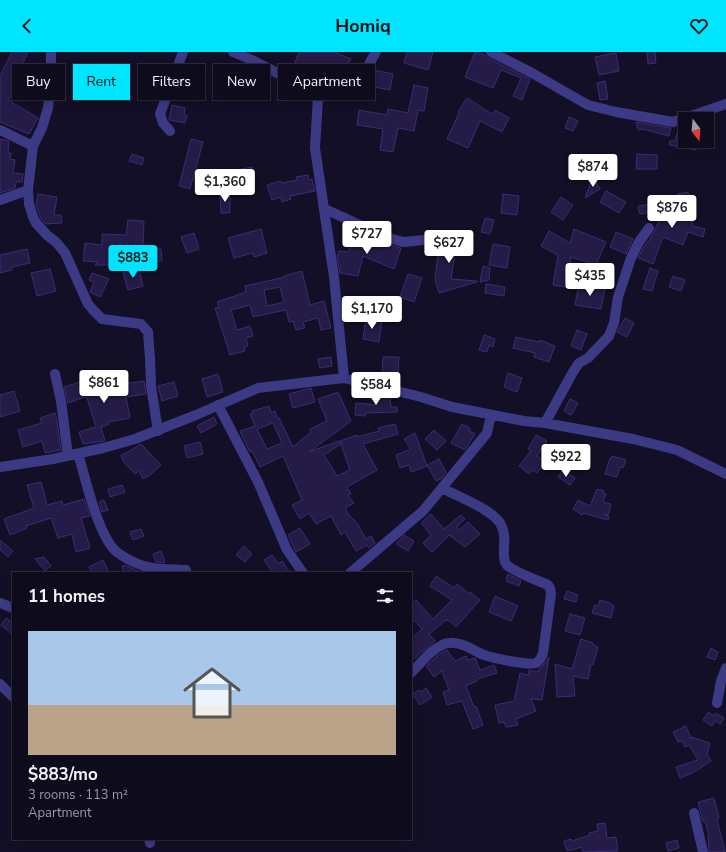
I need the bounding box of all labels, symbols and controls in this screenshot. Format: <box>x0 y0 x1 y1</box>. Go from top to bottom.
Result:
text: Homiq <box>335 14 391 38</box>
icon: back <box>16 15 38 37</box>
icon: heart <box>688 15 710 37</box>
chip: Buy <box>12 64 65 100</box>
chip: Rent <box>73 64 130 100</box>
chip: Filters <box>138 64 205 100</box>
chip: New <box>213 64 270 100</box>
chip: Apartment <box>278 64 375 100</box>
north arrow <box>678 112 714 148</box>
map controls <box>678 112 714 148</box>
pin: $874 <box>569 154 617 188</box>
text: $874 <box>577 158 609 176</box>
pin: $1,360 <box>192 169 258 203</box>
text: $1,360 <box>204 173 246 191</box>
pin: $876 <box>648 195 696 229</box>
text: $876 <box>656 199 688 217</box>
pin: $727 <box>343 221 391 255</box>
text: $727 <box>351 225 383 243</box>
pin: $627 <box>425 230 473 264</box>
text: $627 <box>433 234 465 252</box>
pin: $883 <box>109 245 157 279</box>
text: $883 <box>117 249 149 267</box>
pin: $435 <box>566 263 614 297</box>
text: $435 <box>574 267 606 285</box>
pin: $1,170 <box>339 296 405 330</box>
text: $1,170 <box>351 300 393 318</box>
pin: $861 <box>80 370 128 404</box>
pin: $584 <box>352 372 400 406</box>
text: $861 <box>88 374 120 392</box>
text: $584 <box>360 376 392 394</box>
pin: $922 <box>542 444 590 478</box>
text: $922 <box>550 448 582 466</box>
text: 11 homes <box>28 585 105 608</box>
icon: filters <box>374 585 396 607</box>
icon: home <box>176 657 248 729</box>
text: $883/mo <box>28 763 98 786</box>
text: 3 rooms · 113 m² <box>28 786 128 804</box>
text: Apartment <box>28 804 91 822</box>

